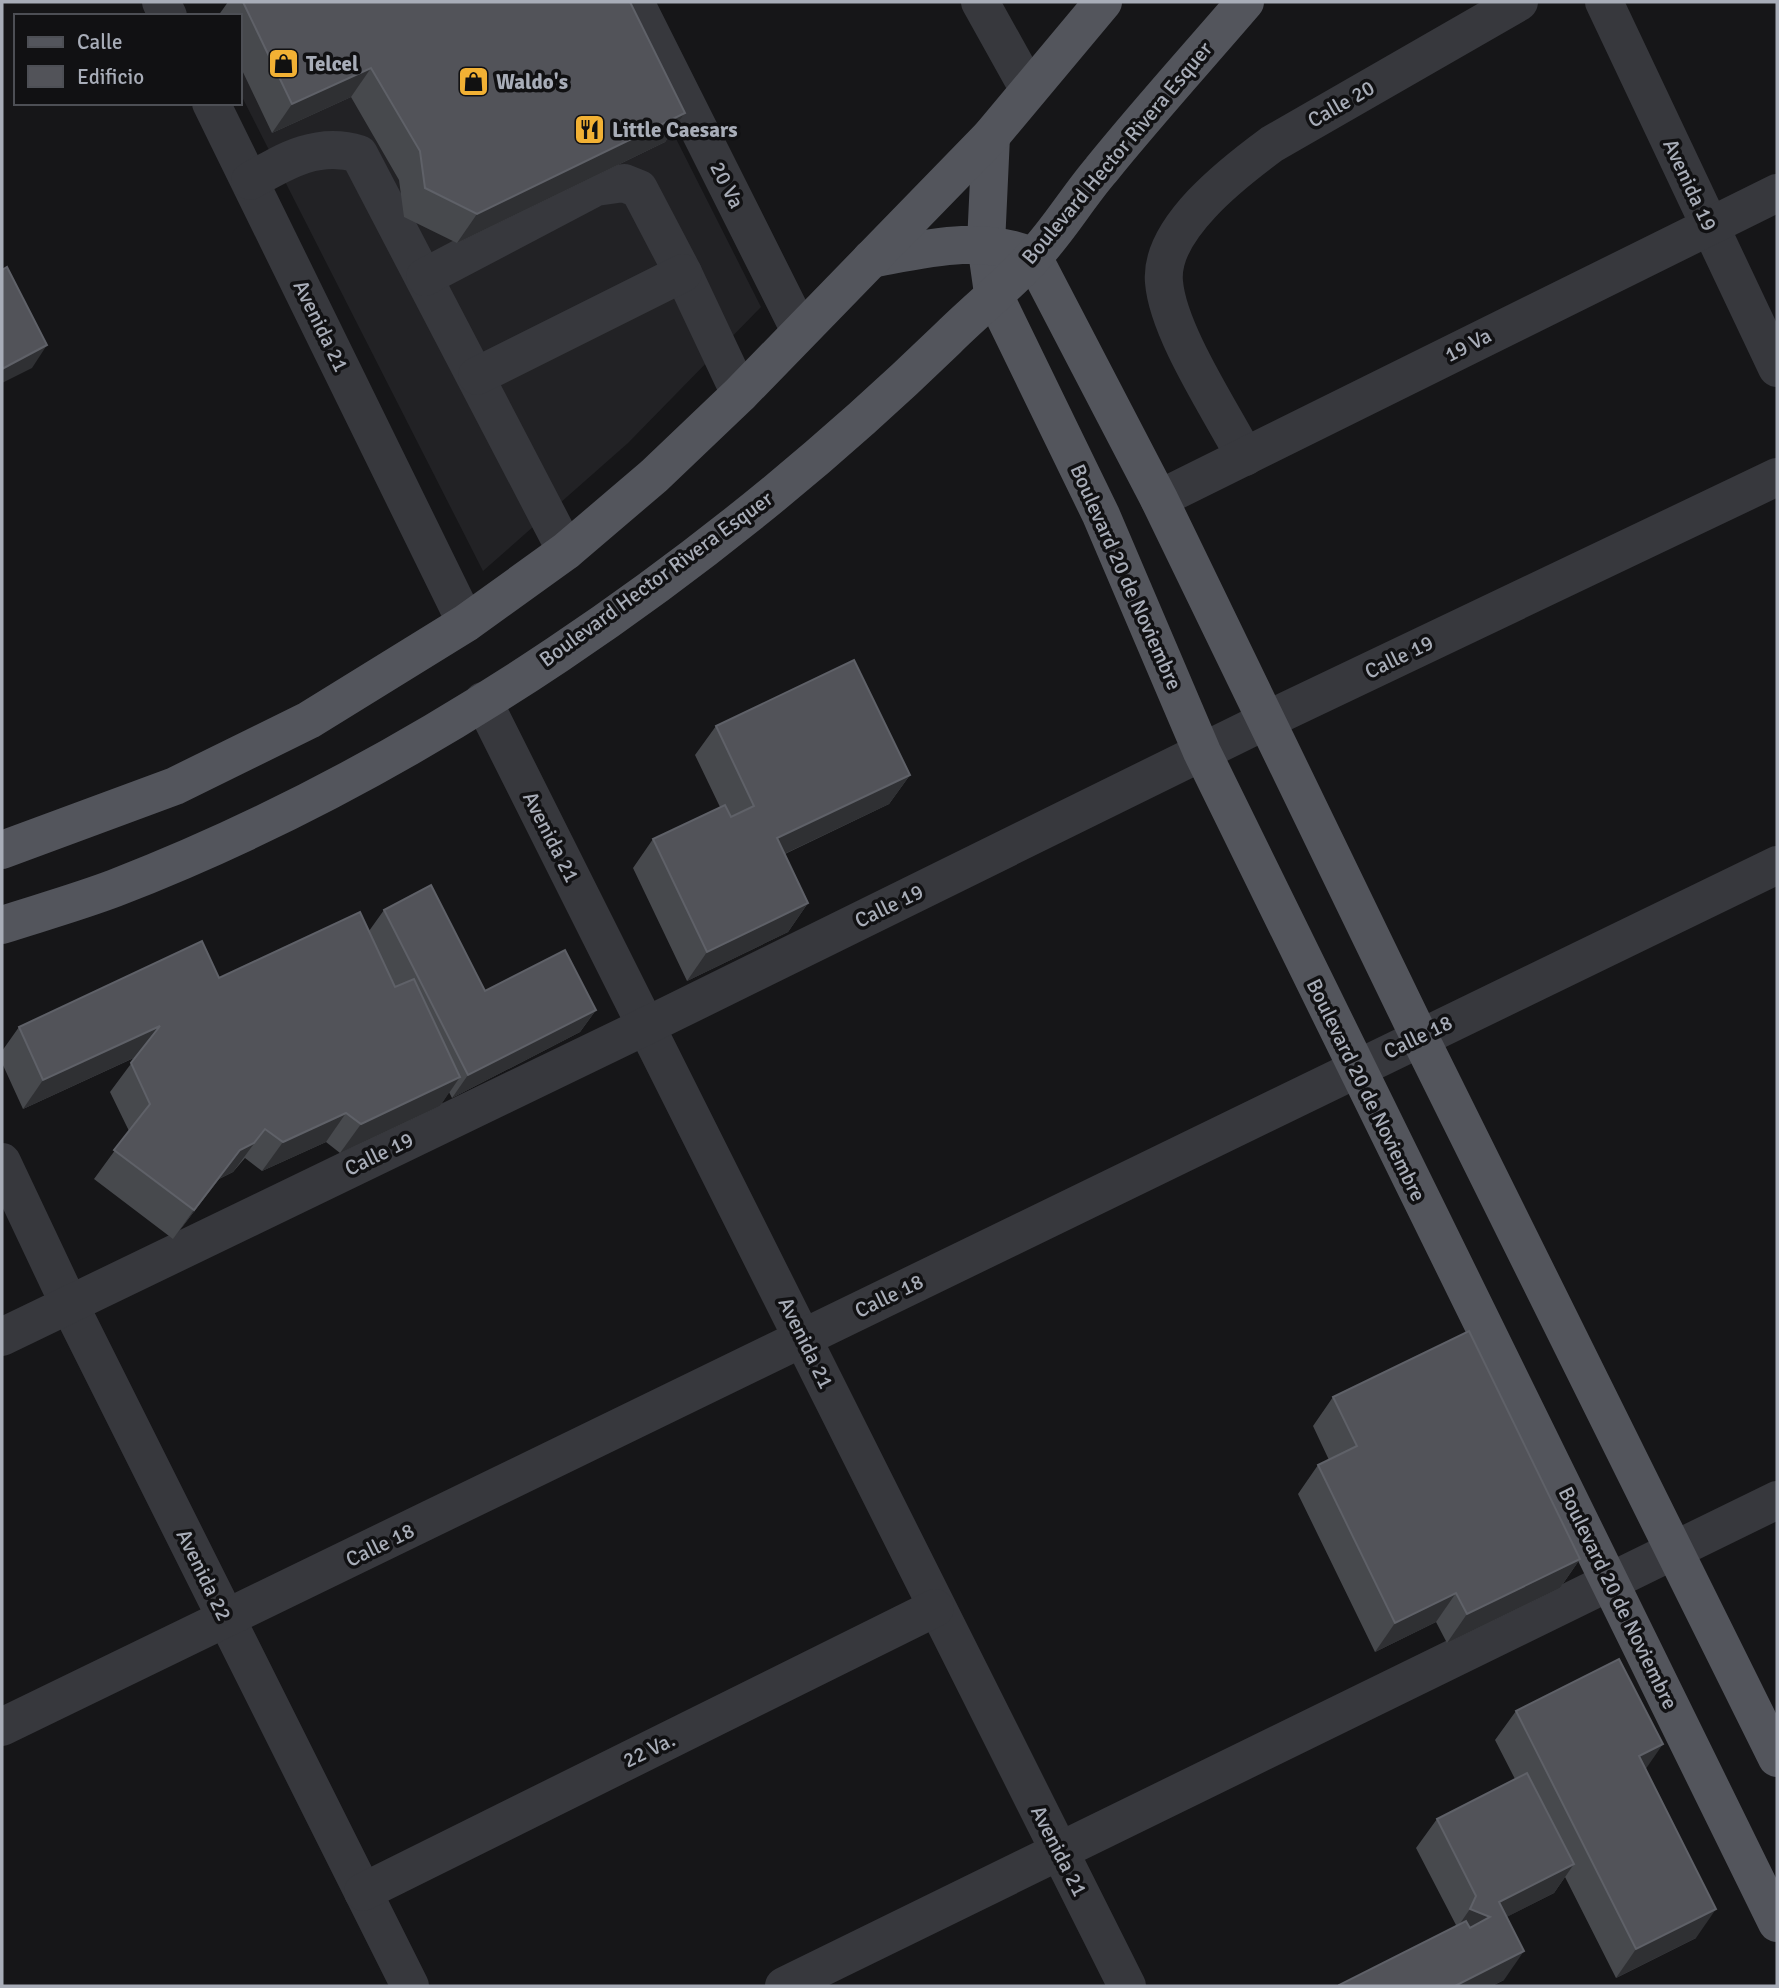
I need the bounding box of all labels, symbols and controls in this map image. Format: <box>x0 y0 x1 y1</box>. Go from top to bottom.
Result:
legend <box>14 14 242 105</box>
text: Calle <box>77 29 123 55</box>
street label: Boulevard Hector Rivera Esquer <box>1016 36 1218 270</box>
shop icon: Telcel <box>266 47 300 81</box>
place label: Telcel <box>306 51 359 77</box>
text: Edificio <box>77 64 144 90</box>
shop icon: Waldo's <box>456 65 490 99</box>
place label: Waldo's <box>496 69 568 95</box>
street label: Calle 20 <box>1303 75 1379 133</box>
restaurant icon: Little Caesars <box>572 113 606 147</box>
place label: Little Caesars <box>612 117 738 143</box>
street label: Avenida 19 <box>1657 135 1723 235</box>
street label: 20 Va <box>704 157 750 213</box>
street label: Avenida 21 <box>288 276 354 376</box>
street label: 19 Va <box>1440 322 1496 368</box>
street label: Boulevard 20 de Noviembre <box>1064 460 1188 694</box>
street label: Boulevard Hector Rivera Esquer <box>534 485 778 673</box>
street label: Calle 19 <box>1361 629 1437 685</box>
street label: Avenida 21 <box>517 787 585 887</box>
street label: Calle 19 <box>851 878 927 934</box>
street label: Boulevard 20 de Noviembre <box>1301 974 1431 1206</box>
street label: Calle 18 <box>1380 1009 1456 1065</box>
street label: Calle 19 <box>341 1126 417 1182</box>
street label: Calle 18 <box>851 1268 927 1324</box>
street label: Avenida 21 <box>773 1293 839 1393</box>
street label: Boulevard 20 de Noviembre <box>1553 1482 1683 1714</box>
street label: Calle 18 <box>342 1517 418 1573</box>
street label: Avenida 22 <box>171 1525 237 1625</box>
street label: 22 Va. <box>619 1726 679 1774</box>
street label: Avenida 21 <box>1025 1801 1093 1901</box>

